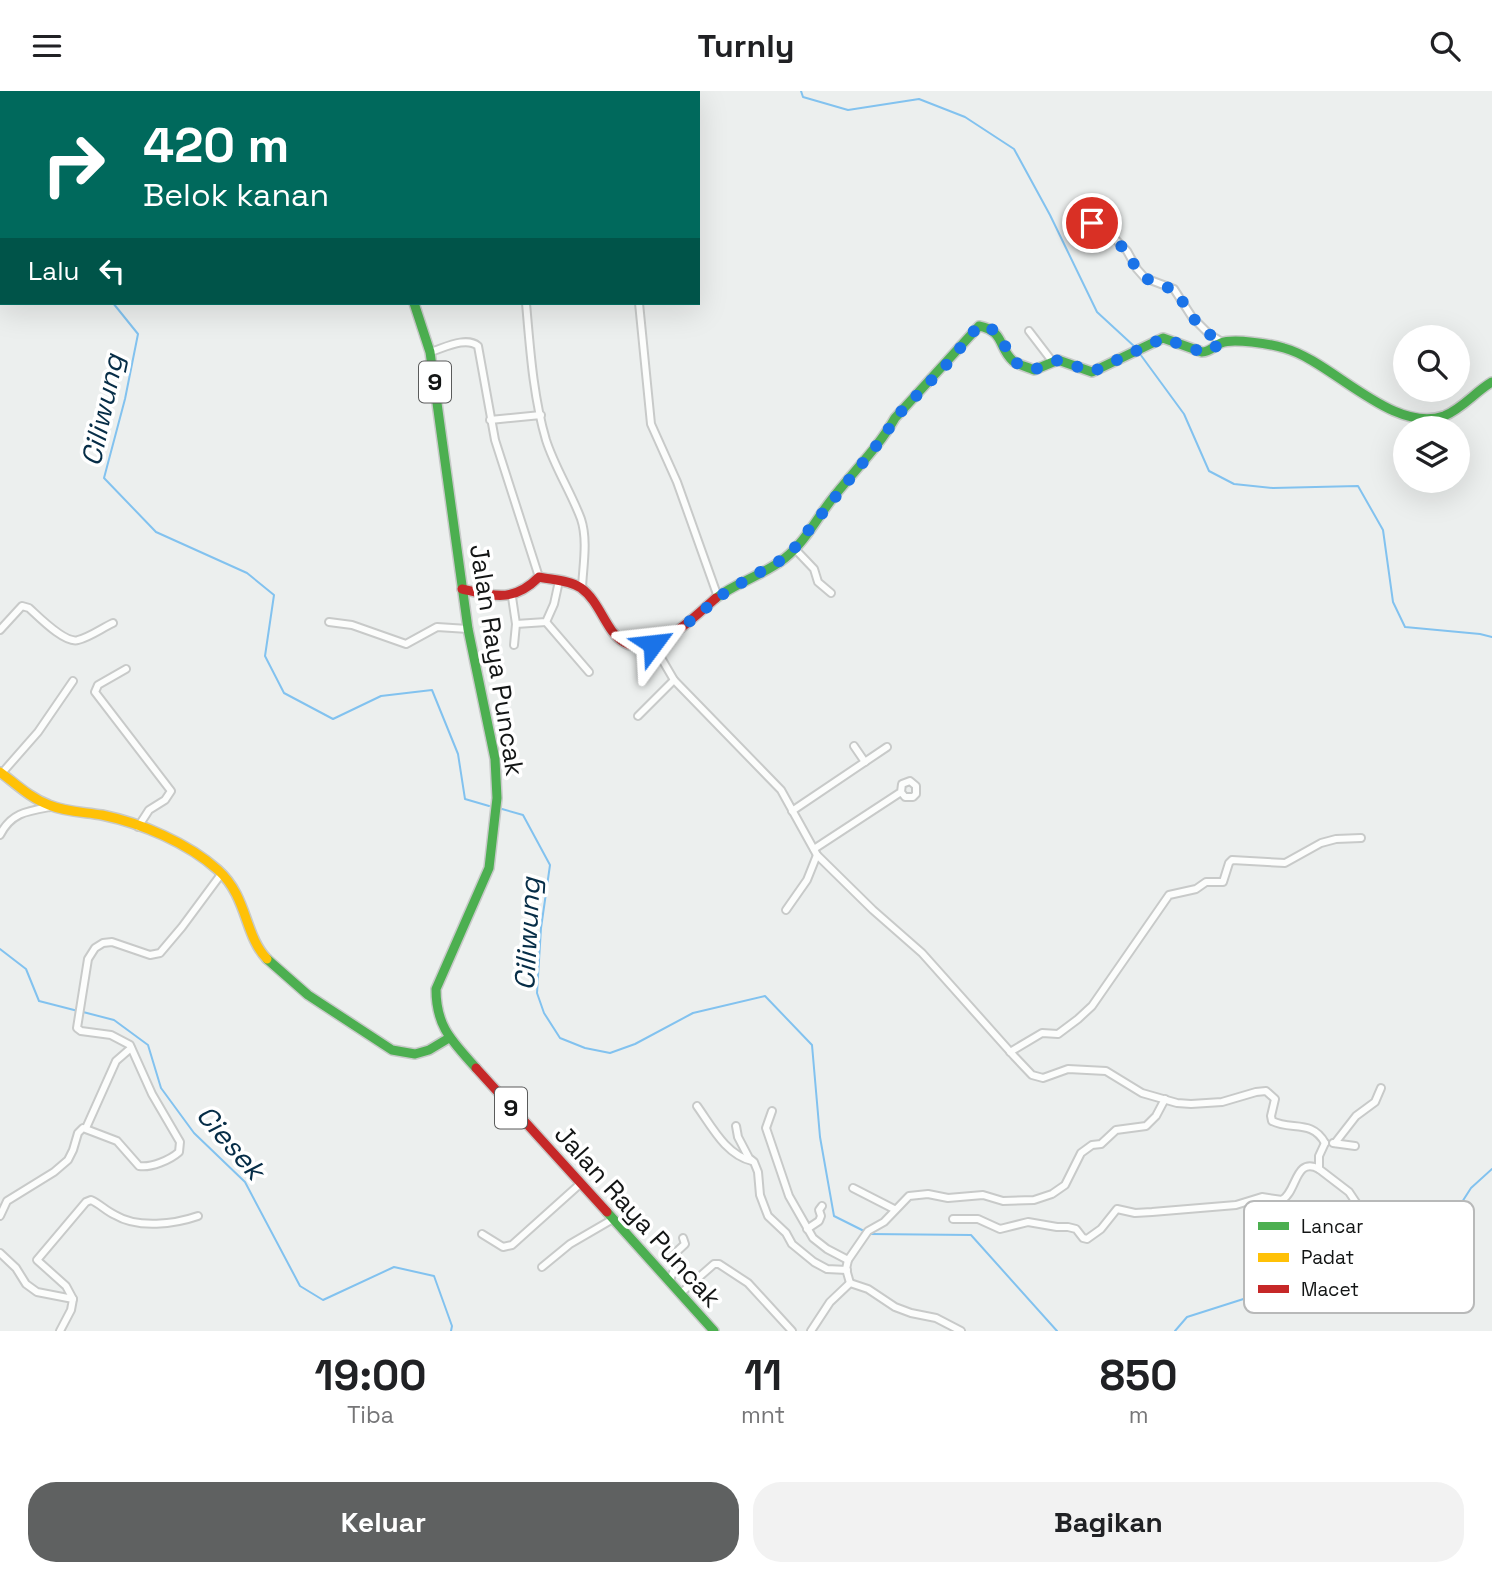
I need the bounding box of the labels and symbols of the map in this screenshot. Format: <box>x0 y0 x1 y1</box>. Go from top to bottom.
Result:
pin <box>1062 193 1122 253</box>
water label: Ciliwung <box>73 349 132 469</box>
road number: 9 <box>419 361 451 403</box>
street label: Jalan Raya Puncak <box>462 542 532 778</box>
position arrow <box>616 607 690 681</box>
water label: Ciliwung <box>506 874 548 991</box>
road number: 9 <box>495 1087 527 1128</box>
water label: Ciesek <box>189 1097 275 1189</box>
street label: Jalan Raya Puncak <box>547 1118 729 1314</box>
legend <box>1244 1201 1474 1313</box>
text: Lancar <box>1301 1214 1363 1239</box>
text: Padat <box>1301 1245 1354 1270</box>
text: Macet <box>1301 1277 1359 1302</box>

